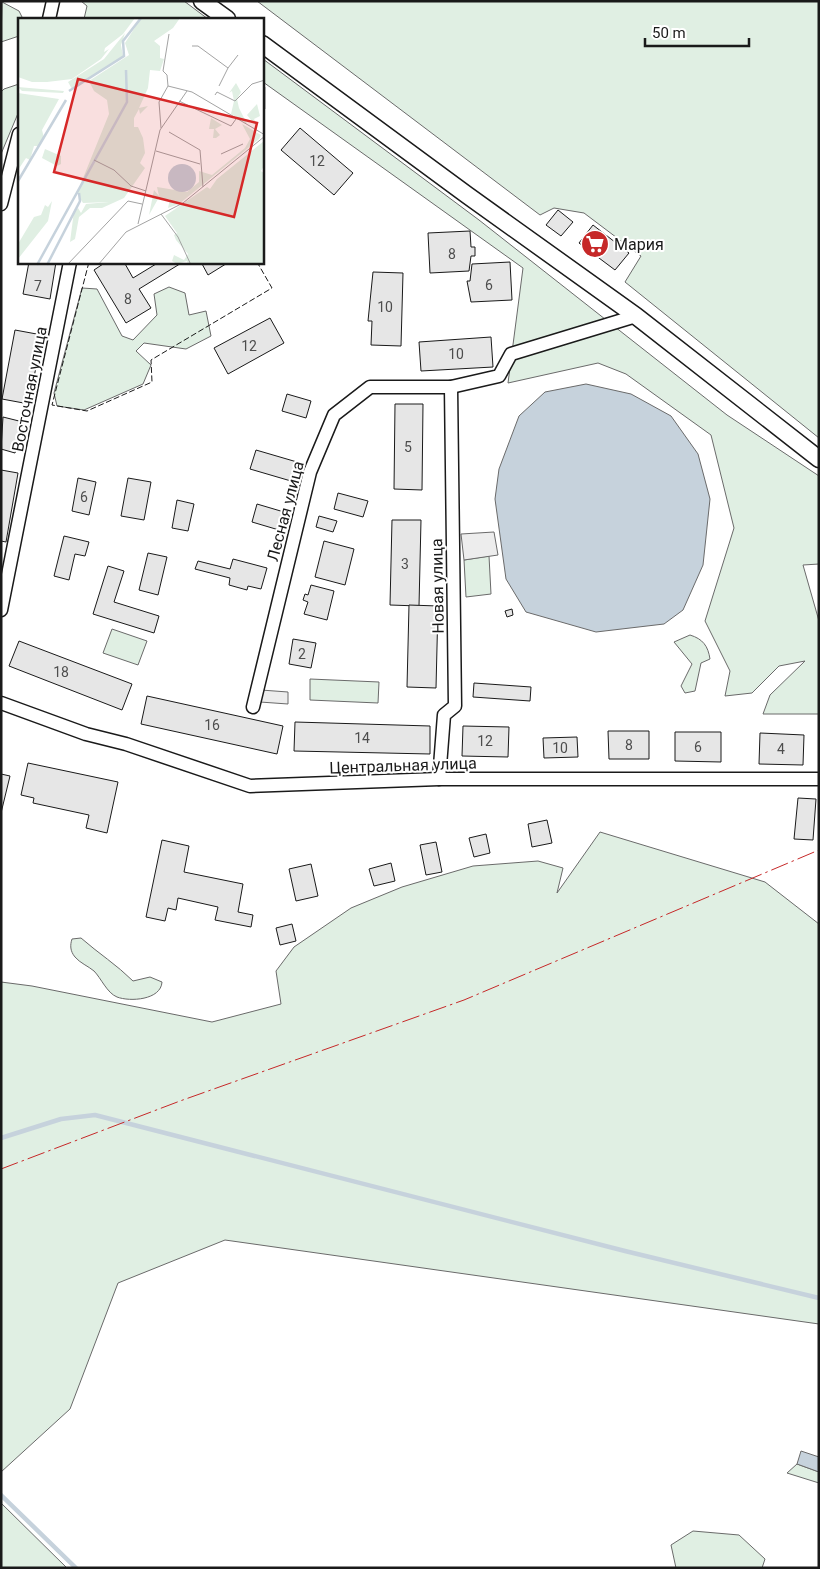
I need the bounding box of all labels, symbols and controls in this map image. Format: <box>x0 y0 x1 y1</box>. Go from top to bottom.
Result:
scale bar <box>645 15 749 47</box>
inset map <box>18 18 264 264</box>
text: 50 m <box>652 24 686 42</box>
house number: 12 <box>309 153 325 169</box>
supermarket icon: Мария <box>580 229 610 259</box>
place label: Мария <box>614 235 664 254</box>
house number: 8 <box>448 246 456 262</box>
house number: 6 <box>485 277 493 293</box>
house number: 7 <box>34 278 42 294</box>
house number: 8 <box>124 291 132 307</box>
house number: 10 <box>377 299 393 315</box>
street label: Восточная улица <box>8 325 51 453</box>
house number: 12 <box>241 338 257 354</box>
house number: 10 <box>448 346 464 362</box>
house number: 5 <box>404 439 412 455</box>
street label: Лесная улица <box>263 459 308 563</box>
house number: 6 <box>80 489 88 505</box>
street label: Новая улица <box>427 538 448 634</box>
house number: 3 <box>401 556 409 572</box>
house number: 2 <box>298 646 306 662</box>
house number: 18 <box>53 664 69 680</box>
house number: 16 <box>204 717 220 733</box>
house number: 14 <box>354 730 370 746</box>
house number: 12 <box>477 733 493 749</box>
house number: 8 <box>625 737 633 753</box>
house number: 6 <box>694 739 702 755</box>
house number: 10 <box>552 740 568 756</box>
house number: 4 <box>777 741 785 757</box>
street label: Центральная улица <box>329 753 477 778</box>

